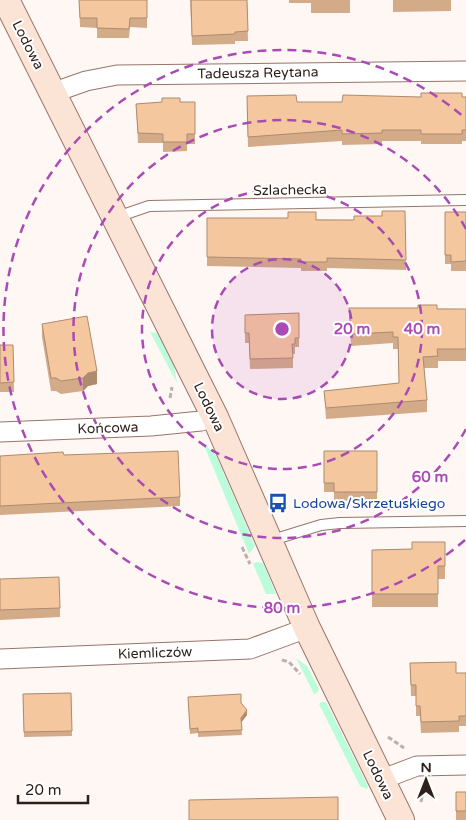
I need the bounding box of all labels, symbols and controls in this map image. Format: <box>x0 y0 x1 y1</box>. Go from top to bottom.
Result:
street label: Lodowa <box>8 18 48 72</box>
street label: Tadeusza Reytana <box>197 63 319 83</box>
street label: Szlachecka <box>253 181 327 199</box>
centre of rings <box>273 320 291 338</box>
text: 20 m <box>334 320 370 338</box>
text: 40 m <box>404 320 440 338</box>
street label: Lodowa <box>190 380 228 434</box>
street label: Końcowa <box>77 418 139 438</box>
text: 60 m <box>412 468 448 486</box>
bus stop icon: Lodowa/Skrzetuskiego <box>267 492 289 514</box>
place label: Lodowa/Skrzetuskiego <box>293 495 445 512</box>
text: 80 m <box>264 599 300 617</box>
street label: Kiemliczów <box>117 643 193 663</box>
street label: Lodowa <box>359 748 397 802</box>
north arrow <box>401 755 451 805</box>
text: N <box>420 759 432 776</box>
scale bar <box>18 772 88 804</box>
text: 20 m <box>25 781 62 799</box>

